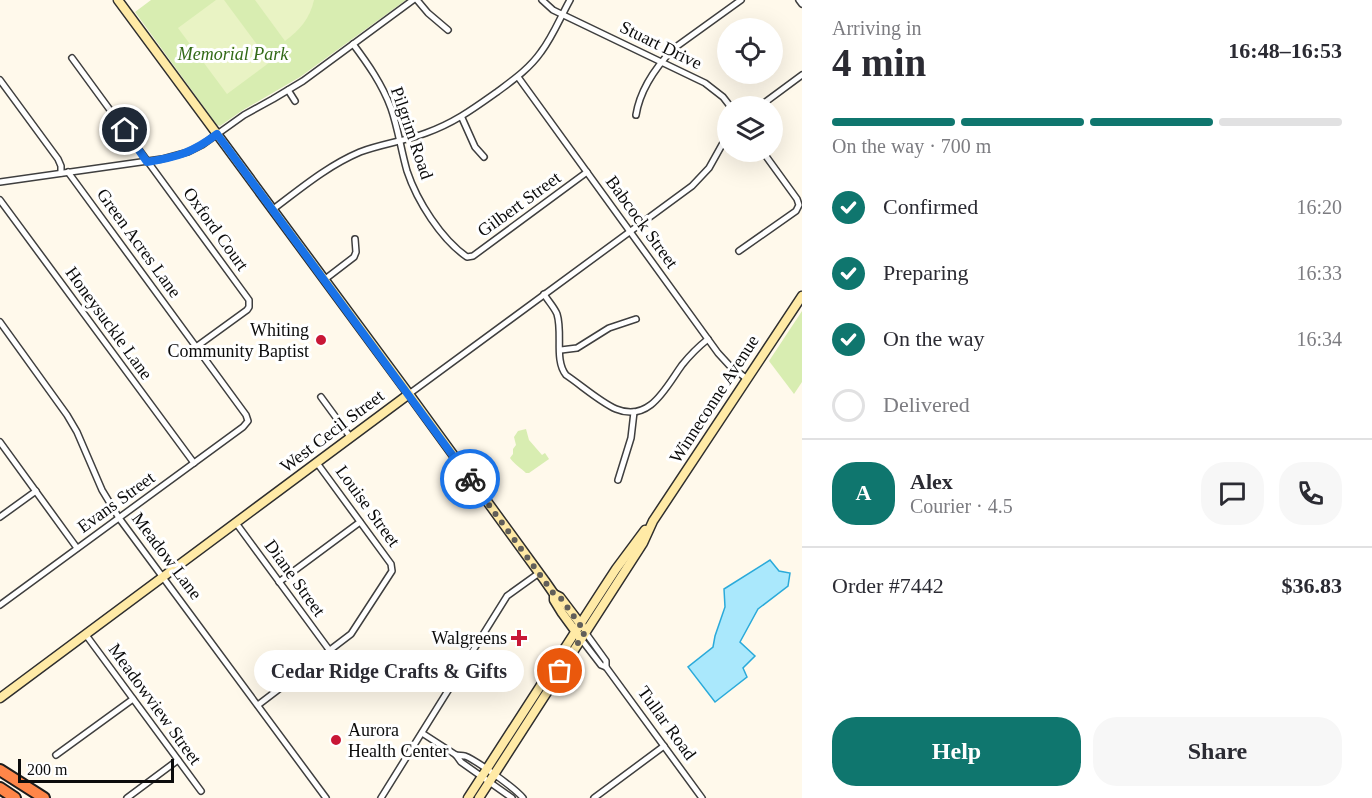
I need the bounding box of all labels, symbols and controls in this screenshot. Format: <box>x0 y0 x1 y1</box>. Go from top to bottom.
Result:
street label: Stuart Drive <box>617 17 705 73</box>
text: Arriving in <box>832 17 921 39</box>
map controls <box>717 18 783 162</box>
button: locate <box>717 18 783 84</box>
text: 16:48–16:53 <box>1228 38 1342 63</box>
text: 4 min <box>832 41 926 84</box>
park label: Memorial Park <box>177 44 289 64</box>
street label: Pilgrim Road <box>387 84 437 182</box>
button: layers <box>717 96 783 162</box>
pin <box>99 104 150 155</box>
icon: home <box>108 113 141 146</box>
text: On the way · 700 m <box>832 135 991 157</box>
street label: Gilbert Street <box>474 167 564 241</box>
street label: Babcock Street <box>602 172 682 272</box>
street label: Oxford Court <box>179 184 253 274</box>
street label: Green Acres Lane <box>93 185 185 301</box>
icon: check <box>832 191 865 224</box>
text: Confirmed <box>883 194 978 219</box>
text: 16:20 <box>1296 196 1342 218</box>
icon: check <box>832 257 865 290</box>
text: Preparing <box>883 260 969 285</box>
text: 16:33 <box>1296 262 1342 284</box>
street label: Honeysuckle Lane <box>61 263 157 383</box>
place label: Whiting Community Baptist <box>167 320 309 361</box>
icon: check <box>832 323 865 356</box>
text: On the way <box>883 326 984 351</box>
text: 16:34 <box>1296 328 1342 350</box>
street label: Winneconne Avenue <box>665 331 763 467</box>
marker: Whiting Community Baptist <box>314 333 328 347</box>
street label: West Cecil Street <box>276 386 388 476</box>
text: Delivered <box>883 392 970 417</box>
courier <box>440 449 500 509</box>
street label: Louise Street <box>332 461 404 551</box>
button: chat <box>1201 462 1264 525</box>
button: phone <box>1279 462 1342 525</box>
icon: bike <box>454 463 487 496</box>
street label: Evans Street <box>74 467 158 537</box>
text: Alex <box>910 469 953 494</box>
text: A <box>856 480 871 505</box>
text: Courier · 4.5 <box>910 495 1013 517</box>
street label: Meadow Lane <box>128 509 206 603</box>
street label: Diane Street <box>261 536 329 620</box>
text: Order #7442 <box>832 573 944 598</box>
text: $36.83 <box>1282 573 1342 598</box>
place label: Walgreens <box>431 628 507 648</box>
marker: Walgreens <box>512 631 526 645</box>
street label: Meadowview Street <box>104 640 206 768</box>
pin <box>534 645 585 696</box>
callout: Cedar Ridge Crafts & Gifts <box>254 650 524 692</box>
icon: bag <box>543 654 576 687</box>
text: Cedar Ridge Crafts & Gifts <box>271 660 507 682</box>
street label: Tullar Road <box>634 682 700 764</box>
button: Help <box>832 717 1081 786</box>
button: Share <box>1093 717 1342 786</box>
place label: Aurora Health Center <box>348 720 448 761</box>
marker: Aurora Health Center <box>329 733 343 747</box>
scale bar <box>18 756 174 784</box>
text: 200 m <box>27 761 67 778</box>

